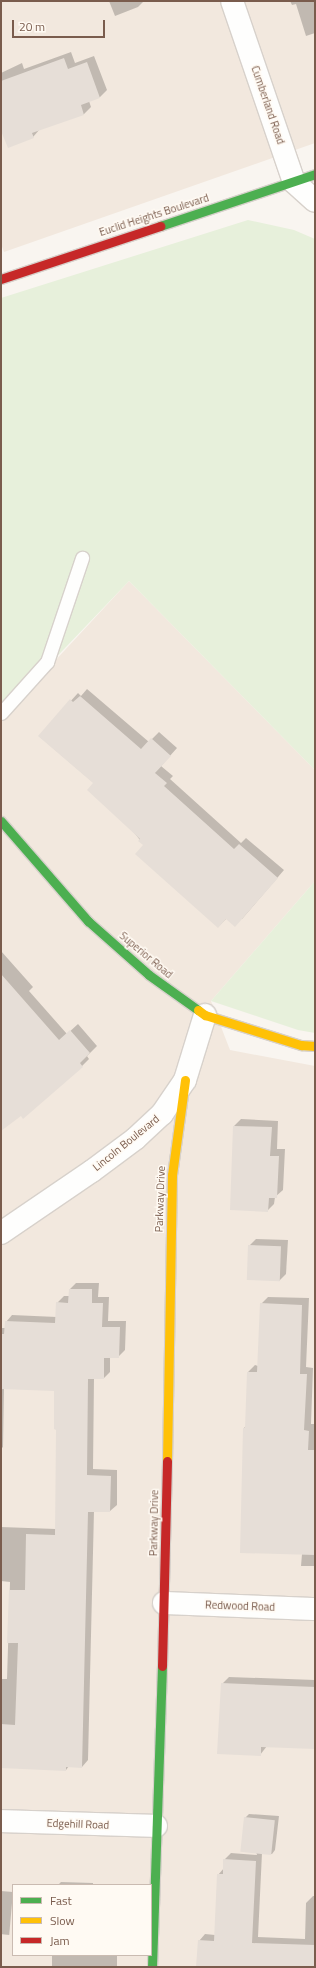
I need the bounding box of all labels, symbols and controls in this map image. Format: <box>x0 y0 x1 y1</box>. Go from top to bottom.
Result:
scale bar <box>14 12 107 38</box>
text: 20 m <box>19 17 45 36</box>
street label: Cumberland Road <box>248 64 288 146</box>
street label: Euclid Heights Boulevard <box>97 191 211 239</box>
street label: Superior Road <box>117 929 175 981</box>
street label: Lincoln Boulevard <box>90 1112 162 1174</box>
street label: Parkway Drive <box>152 1165 168 1233</box>
street label: Parkway Drive <box>147 1490 161 1556</box>
street label: Redwood Road <box>205 1598 275 1614</box>
street label: Edgehill Road <box>46 1816 110 1832</box>
legend <box>12 1884 152 1956</box>
text: Fast <box>50 1891 72 1910</box>
text: Slow <box>50 1911 75 1930</box>
text: Jam <box>50 1931 70 1950</box>

